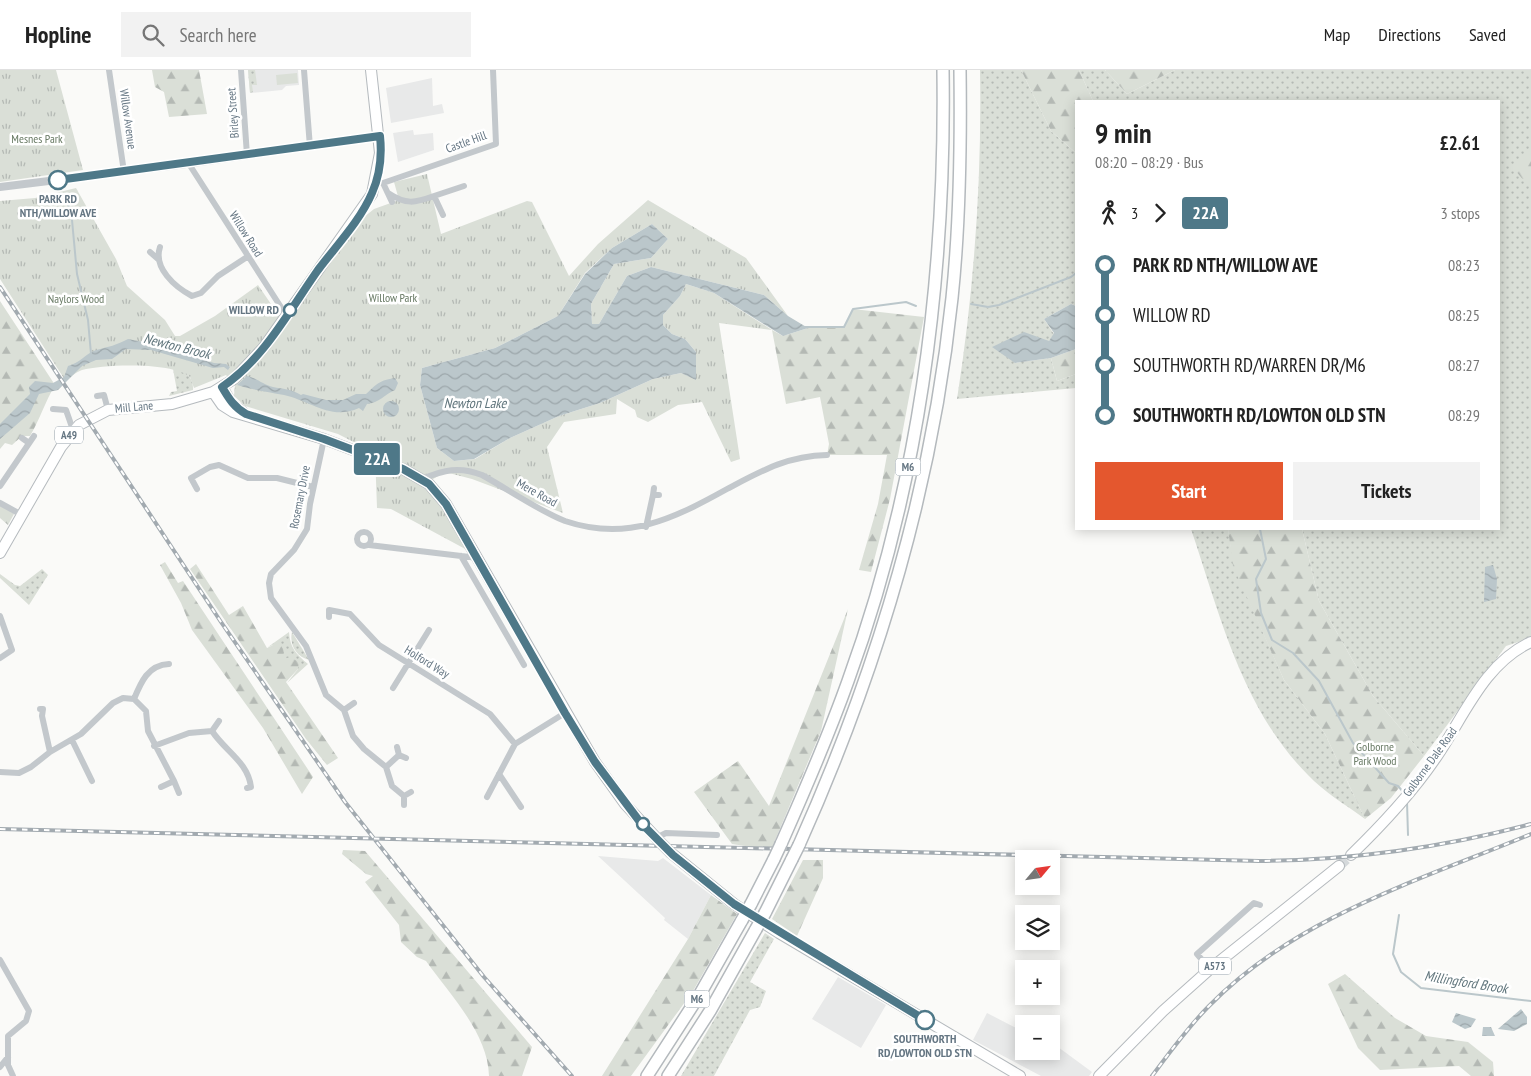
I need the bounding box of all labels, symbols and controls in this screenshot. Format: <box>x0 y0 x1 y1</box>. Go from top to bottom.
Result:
search box <box>121 12 471 57</box>
text: Hopline <box>25 19 91 50</box>
icon: search <box>139 21 167 49</box>
text: Search here <box>179 23 257 47</box>
text: Map <box>1324 23 1350 46</box>
text: Directions <box>1378 23 1441 46</box>
text: Saved <box>1469 23 1506 46</box>
street label: Birley Street <box>223 87 242 139</box>
street label: Willow Avenue <box>117 88 140 150</box>
text: 9 min <box>1095 114 1152 151</box>
street label: Castle Hill <box>443 127 489 156</box>
park label: Mesnes Park <box>11 131 63 146</box>
text: £2.61 <box>1440 131 1480 155</box>
text: 08:20 – 08:29 · Bus <box>1095 152 1203 172</box>
marker: PARK RD NTH/WILLOW AVE <box>48 170 68 190</box>
place label: PARK RD NTH/WILLOW AVE <box>20 191 96 220</box>
icon: walk <box>1095 199 1123 227</box>
icon: forward <box>1146 199 1174 227</box>
text: 22A <box>1192 201 1218 224</box>
text: 3 <box>1131 203 1138 223</box>
text: 3 stops <box>1440 203 1480 223</box>
street label: Willow Road <box>226 208 266 259</box>
text: PARK RD NTH/WILLOW AVE <box>1133 253 1318 277</box>
text: 08:23 <box>1448 255 1480 275</box>
park label: Willow Park <box>369 290 418 305</box>
park label: Naylors Wood <box>48 291 104 306</box>
place label: WILLOW RD <box>228 302 280 317</box>
marker: WILLOW RD <box>283 303 297 317</box>
text: WILLOW RD <box>1133 303 1211 327</box>
text: 08:25 <box>1448 305 1480 325</box>
water label: Newton Brook <box>142 329 214 363</box>
text: SOUTHWORTH RD/WARREN DR/M6 <box>1133 353 1366 377</box>
text: 08:27 <box>1448 355 1480 375</box>
water label: Newton Lake <box>444 394 508 412</box>
street label: Mill Lane <box>114 397 154 416</box>
text: SOUTHWORTH RD/LOWTON OLD STN <box>1133 403 1385 427</box>
text: 08:29 <box>1448 405 1480 425</box>
road number: A49 <box>55 426 83 444</box>
line badge: 22A <box>348 443 406 475</box>
text: 22A <box>364 447 390 470</box>
road number: M6 <box>896 458 920 476</box>
button: Start <box>1095 462 1283 520</box>
button: Tickets <box>1293 462 1480 520</box>
street label: Rosemary Drive <box>286 464 313 530</box>
street label: Mere Road <box>514 475 560 510</box>
street label: Holford Way <box>402 642 453 682</box>
street label: Golborne Dale Road <box>1399 724 1460 799</box>
park label: Golborne Park Wood <box>1353 739 1397 768</box>
unlabelled marker <box>636 817 650 831</box>
north arrow <box>1015 850 1060 895</box>
map controls <box>1015 850 1060 1060</box>
button: layers <box>1015 905 1060 950</box>
road number: A573 <box>1199 958 1231 974</box>
button: + <box>1015 960 1060 1005</box>
water label: Millingford Brook <box>1423 967 1510 998</box>
road number: M6 <box>684 991 710 1008</box>
marker: SOUTHWORTH RD/LOWTON OLD STN <box>915 1010 935 1030</box>
button: − <box>1015 1015 1060 1060</box>
place label: SOUTHWORTH RD/LOWTON OLD STN <box>878 1031 972 1060</box>

